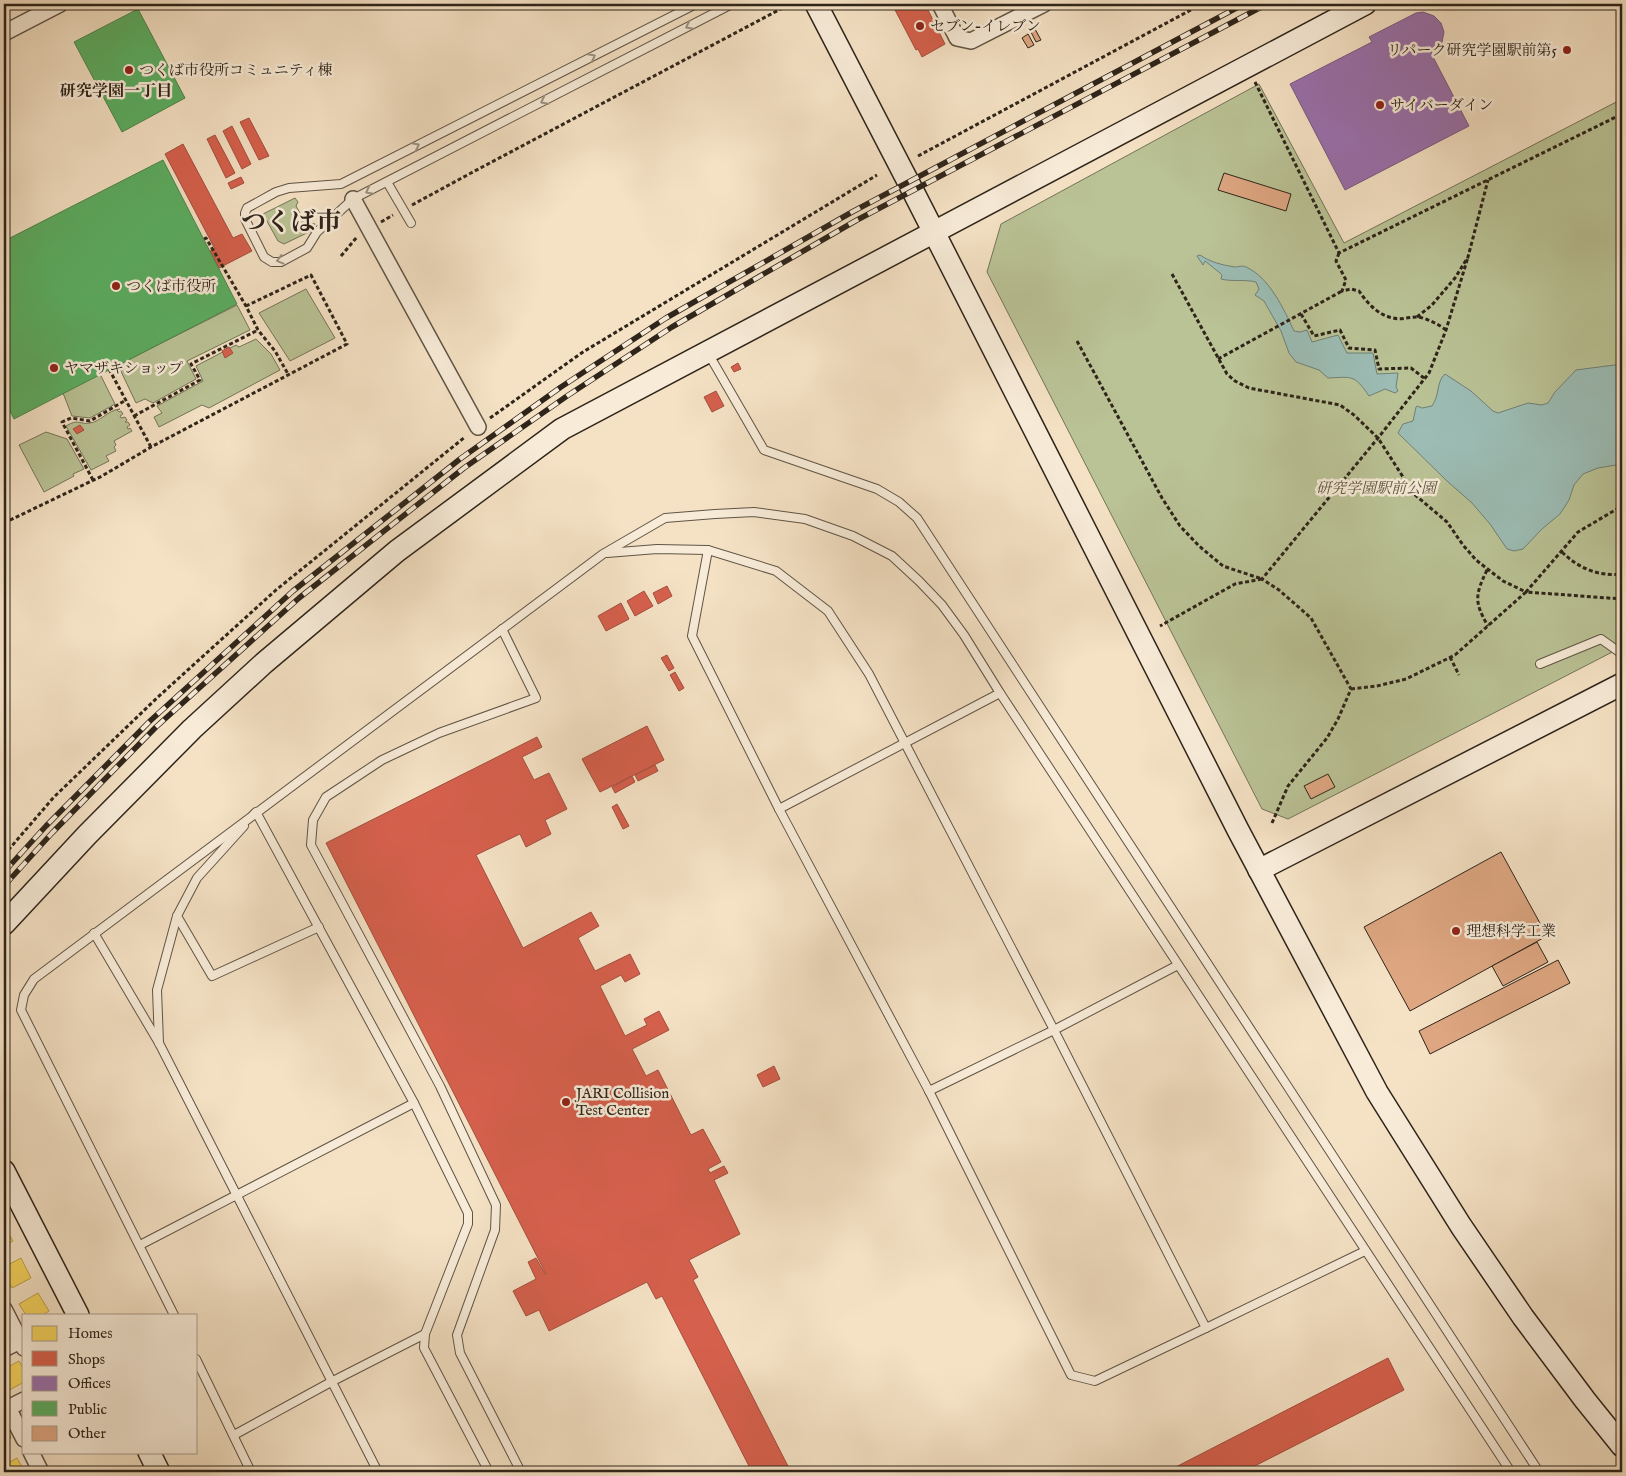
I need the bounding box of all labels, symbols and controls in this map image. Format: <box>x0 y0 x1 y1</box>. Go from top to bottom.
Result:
place label: セブン-イレブン <box>930 17 1041 36</box>
one-way arrow <box>685 20 694 30</box>
marker: セブン-イレブン <box>914 20 926 32</box>
place label: リパーク研究学園駅前第5 <box>1387 41 1558 60</box>
marker: リパーク研究学園駅前第5 <box>1561 44 1573 56</box>
one-way arrow <box>587 53 596 63</box>
place label: つくば市役所コミュニティ棟 <box>139 61 333 80</box>
marker: つくば市役所コミュニティ棟 <box>123 64 135 76</box>
district label: 研究学園一丁目 <box>60 82 172 102</box>
one-way arrow <box>541 95 550 105</box>
place label: サイバーダイン <box>1390 96 1493 115</box>
marker: サイバーダイン <box>1374 99 1386 111</box>
one-way arrow <box>411 142 420 152</box>
one-way arrow <box>365 185 374 195</box>
district label: つくば市 <box>241 207 341 239</box>
one-way arrow <box>276 254 285 265</box>
place label: つくば市役所 <box>126 277 216 296</box>
marker: つくば市役所 <box>110 280 122 292</box>
place label: ヤマザキショップ <box>64 359 184 378</box>
marker: ヤマザキショップ <box>48 362 60 374</box>
park label: 研究学園駅前公園 <box>1316 479 1439 498</box>
place label: 理想科学工業 <box>1466 922 1556 941</box>
marker: 理想科学工業 <box>1450 925 1462 937</box>
place label: JARI Collision Test Center <box>574 1084 669 1120</box>
marker: JARI Collision Test Center <box>560 1096 572 1108</box>
legend <box>22 1314 198 1454</box>
text: Homes <box>68 1324 112 1343</box>
text: Shops <box>68 1350 105 1369</box>
text: Offices <box>68 1374 111 1393</box>
text: Public <box>68 1400 107 1419</box>
text: Other <box>68 1424 106 1443</box>

